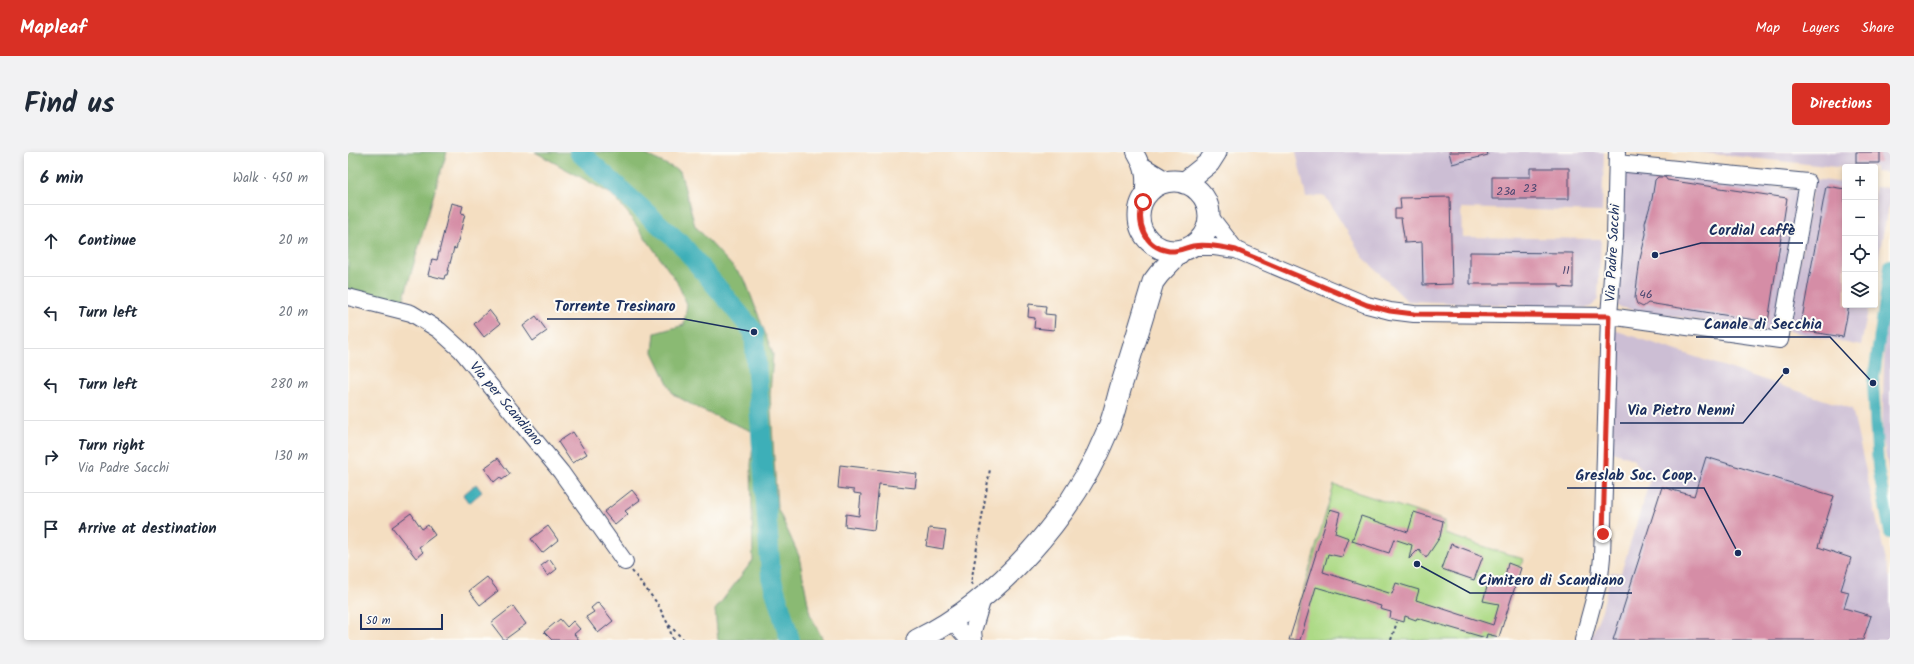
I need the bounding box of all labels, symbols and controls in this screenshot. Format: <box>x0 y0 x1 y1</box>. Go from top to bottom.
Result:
text: Mapleaf <box>20 13 87 43</box>
text: Map <box>1756 17 1780 39</box>
text: Layers <box>1802 17 1840 39</box>
text: Share <box>1862 17 1894 39</box>
text: Find us <box>24 82 115 127</box>
button: Directions <box>1792 83 1890 125</box>
map controls <box>1842 164 1878 308</box>
button: + <box>1842 164 1878 200</box>
text: 6 min <box>40 165 84 192</box>
text: Walk · 450 m <box>233 168 308 189</box>
house number: 23 <box>1523 179 1537 198</box>
house number: 23a <box>1496 182 1516 201</box>
route start <box>1134 193 1152 211</box>
button: − <box>1842 200 1878 236</box>
street label: Via Padre Sacchi <box>1599 203 1627 302</box>
callout: Cordial caffè <box>1701 216 1803 243</box>
text: Cordial caffè <box>1709 219 1795 243</box>
text: Continue <box>78 229 136 253</box>
icon: ahead <box>40 230 62 252</box>
text: 20 m <box>278 230 308 251</box>
button: locate <box>1842 236 1878 272</box>
house number: 11 <box>1562 261 1570 280</box>
button: layers <box>1842 272 1878 308</box>
house number: 46 <box>1639 285 1653 304</box>
callout: Torrente Tresinaro <box>547 292 684 319</box>
text: Torrente Tresinaro <box>554 295 676 319</box>
text: Turn left <box>78 301 138 325</box>
icon: left <box>40 302 62 324</box>
text: 20 m <box>278 302 308 323</box>
callout: Canale di Secchia <box>1696 310 1830 337</box>
text: Canale di Secchia <box>1704 313 1822 337</box>
street label: Via per Scandiano <box>464 357 548 451</box>
text: Turn left <box>78 373 138 397</box>
icon: left <box>40 374 62 396</box>
text: 280 m <box>271 374 308 395</box>
callout: Via Pietro Nenni <box>1620 396 1743 423</box>
text: Via Pietro Nenni <box>1628 399 1736 423</box>
text: Turn right <box>78 434 145 458</box>
icon: right <box>40 446 62 468</box>
text: 130 m <box>274 446 308 467</box>
text: Via Padre Sacchi <box>78 458 169 479</box>
callout: Greslab Soc. Coop. <box>1567 461 1704 488</box>
text: Greslab Soc. Coop. <box>1576 464 1696 488</box>
text: Arrive at destination <box>78 517 217 541</box>
icon: arrive <box>40 518 62 540</box>
route end <box>1594 525 1612 543</box>
callout: Cimitero di Scandiano <box>1470 566 1632 593</box>
text: Cimitero di Scandiano <box>1478 569 1624 593</box>
scale bar <box>360 612 443 631</box>
text: 50 m <box>366 612 391 630</box>

